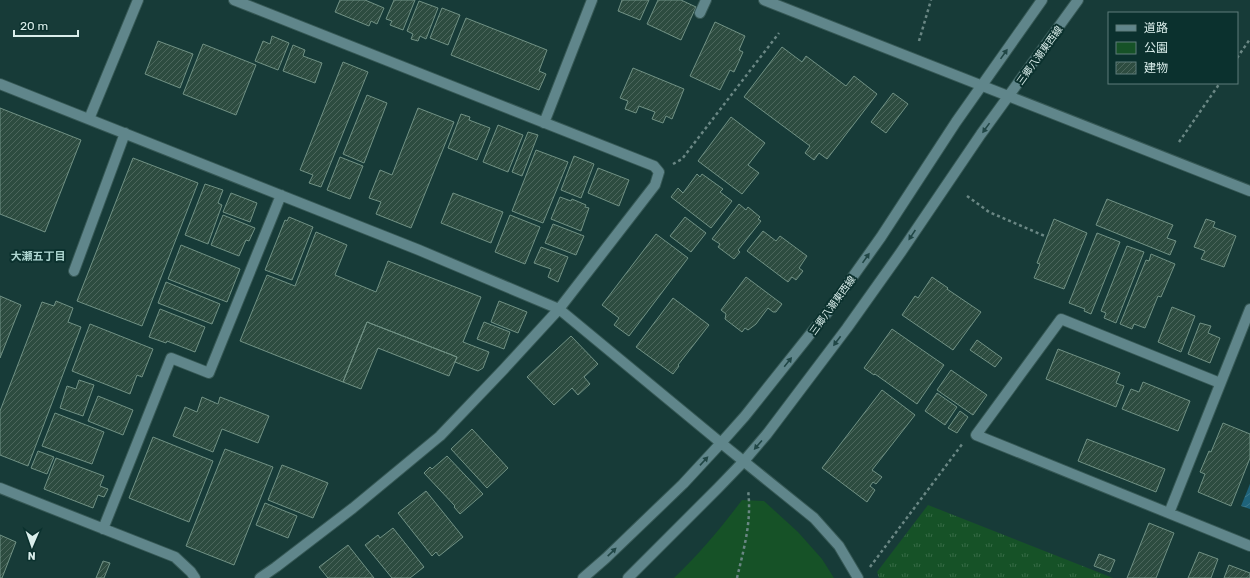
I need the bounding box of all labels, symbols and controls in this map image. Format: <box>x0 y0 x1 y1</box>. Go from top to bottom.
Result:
scale bar <box>14 12 78 38</box>
legend <box>1108 12 1238 84</box>
text: 20 m <box>20 19 48 33</box>
text: 道路 <box>1144 21 1168 35</box>
street label: 三郷八潮東西線 <box>1014 24 1065 87</box>
text: 公園 <box>1144 41 1168 55</box>
one-way arrow <box>1000 49 1008 59</box>
text: 建物 <box>1144 61 1168 75</box>
one-way arrow <box>982 123 990 133</box>
one-way arrow <box>908 230 916 241</box>
district label: 大瀬五丁目 <box>11 250 66 263</box>
one-way arrow <box>862 252 870 263</box>
street label: 三郷八潮東西線 <box>807 274 858 337</box>
one-way arrow <box>833 336 841 347</box>
one-way arrow <box>784 356 793 367</box>
one-way arrow <box>754 440 763 449</box>
one-way arrow <box>700 456 709 466</box>
north arrow <box>12 526 52 566</box>
one-way arrow <box>607 547 617 557</box>
text: N <box>27 549 36 562</box>

